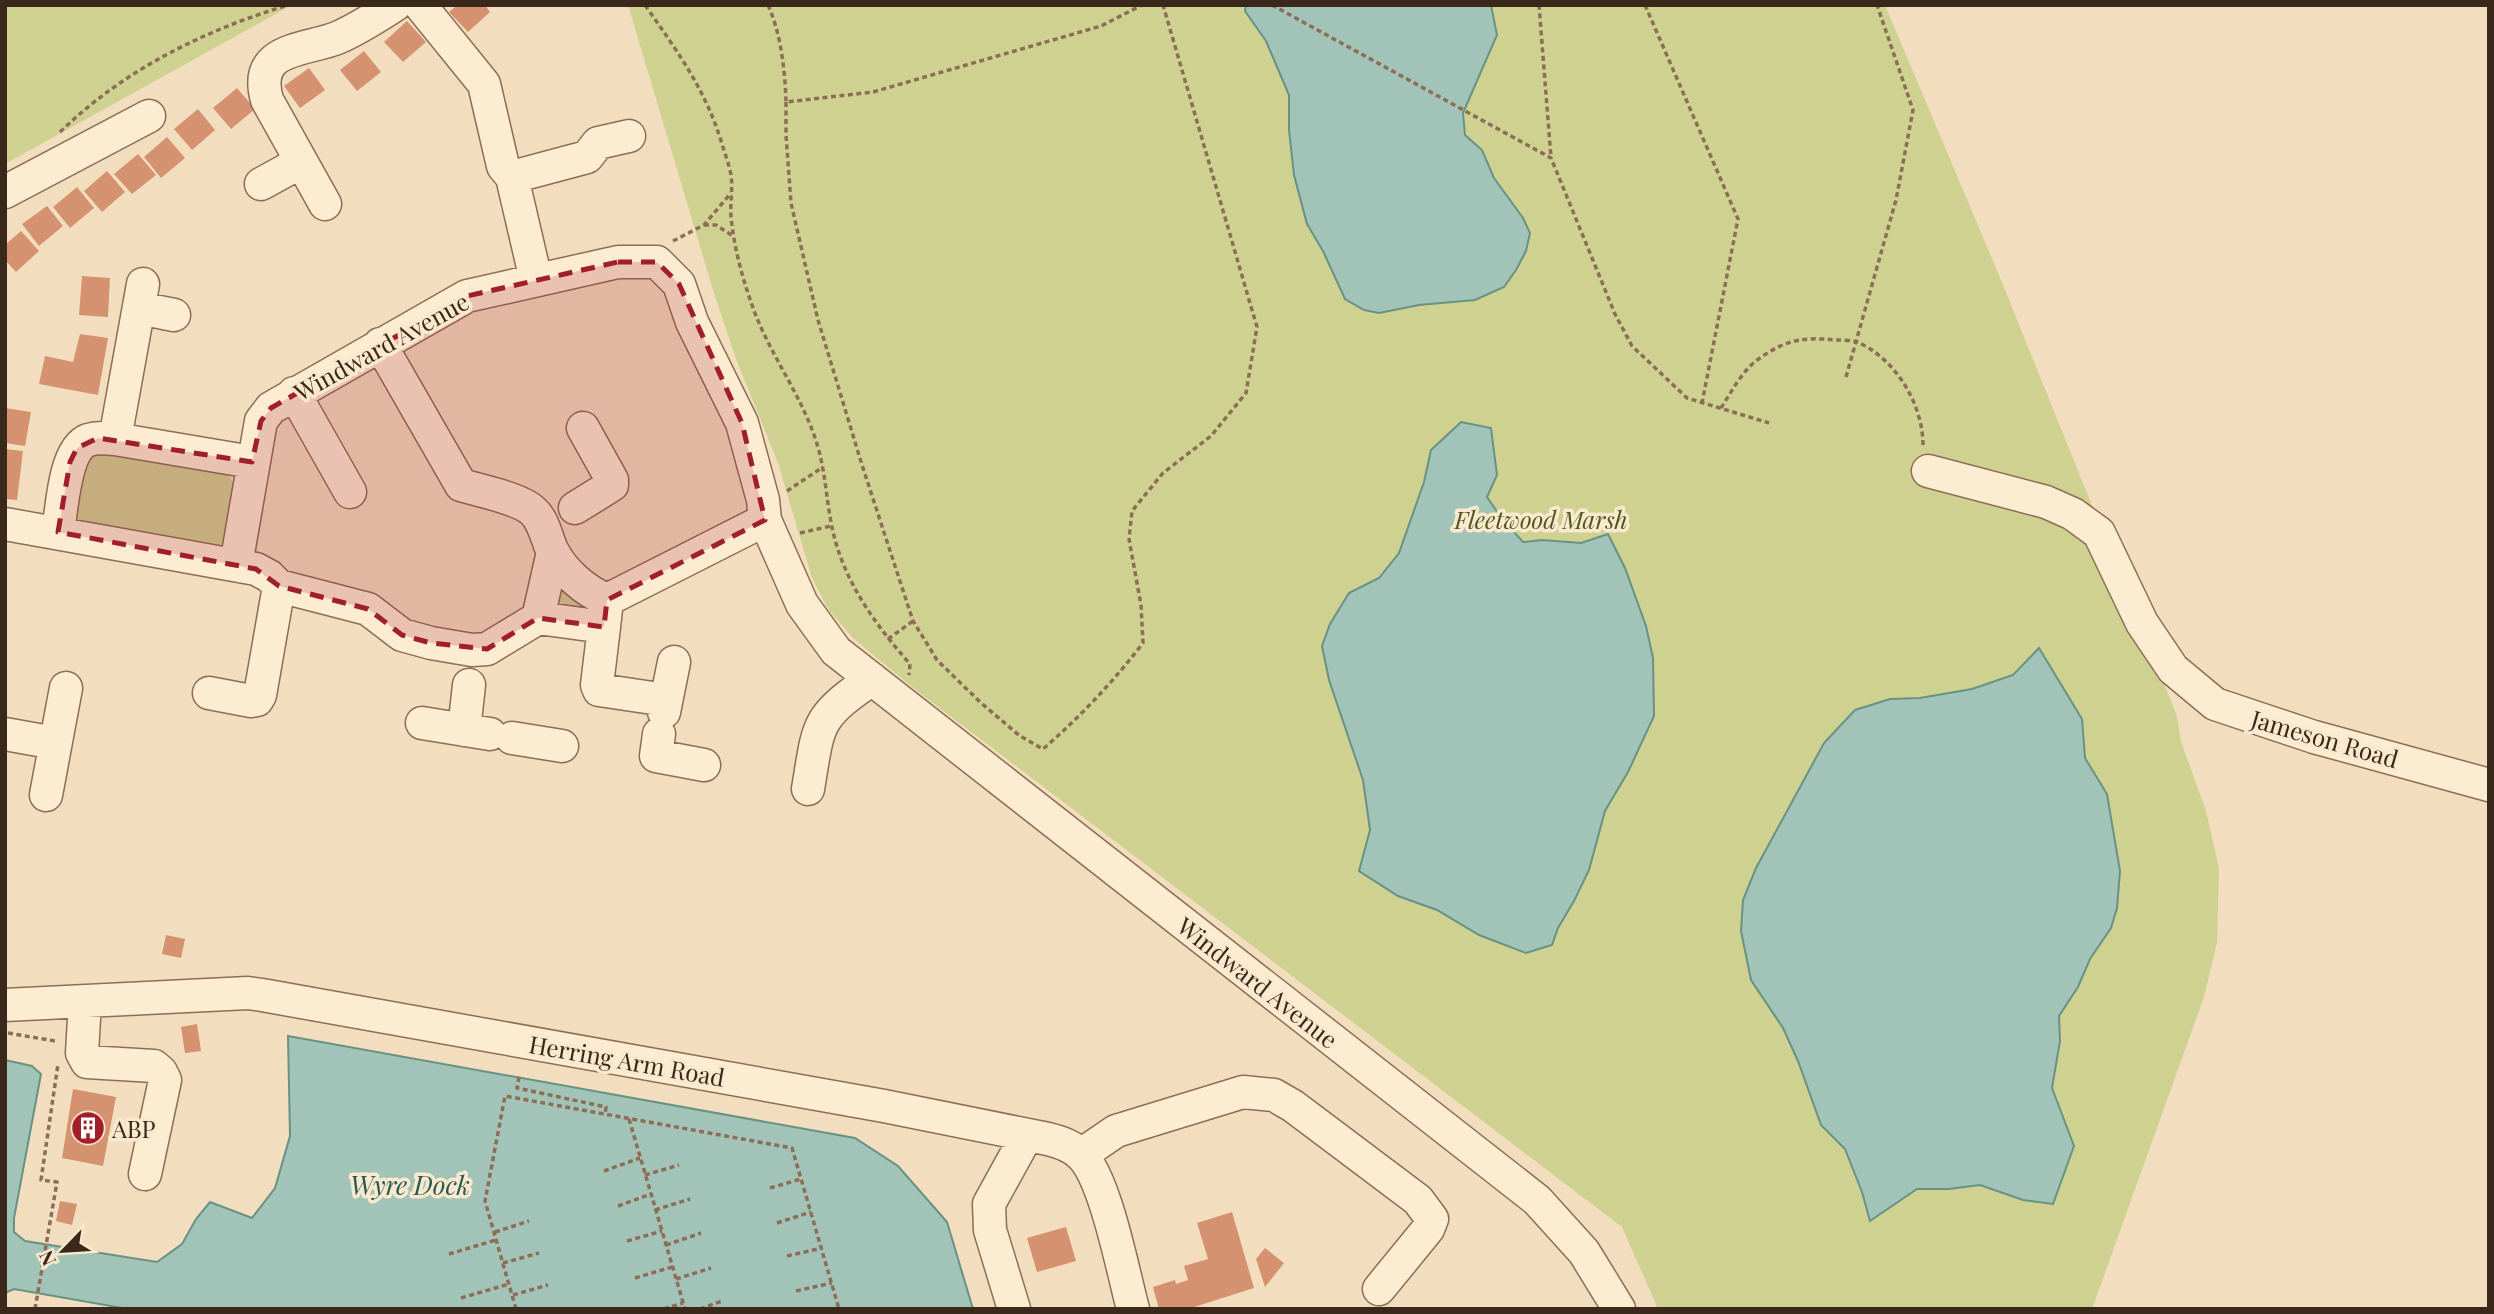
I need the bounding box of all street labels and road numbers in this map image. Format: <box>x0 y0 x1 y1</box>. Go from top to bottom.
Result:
street label: Windward Avenue <box>287 285 474 408</box>
street label: Jameson Road <box>2247 701 2402 774</box>
street label: Windward Avenue <box>1170 909 1345 1055</box>
street label: Herring Arm Road <box>527 1027 727 1093</box>

